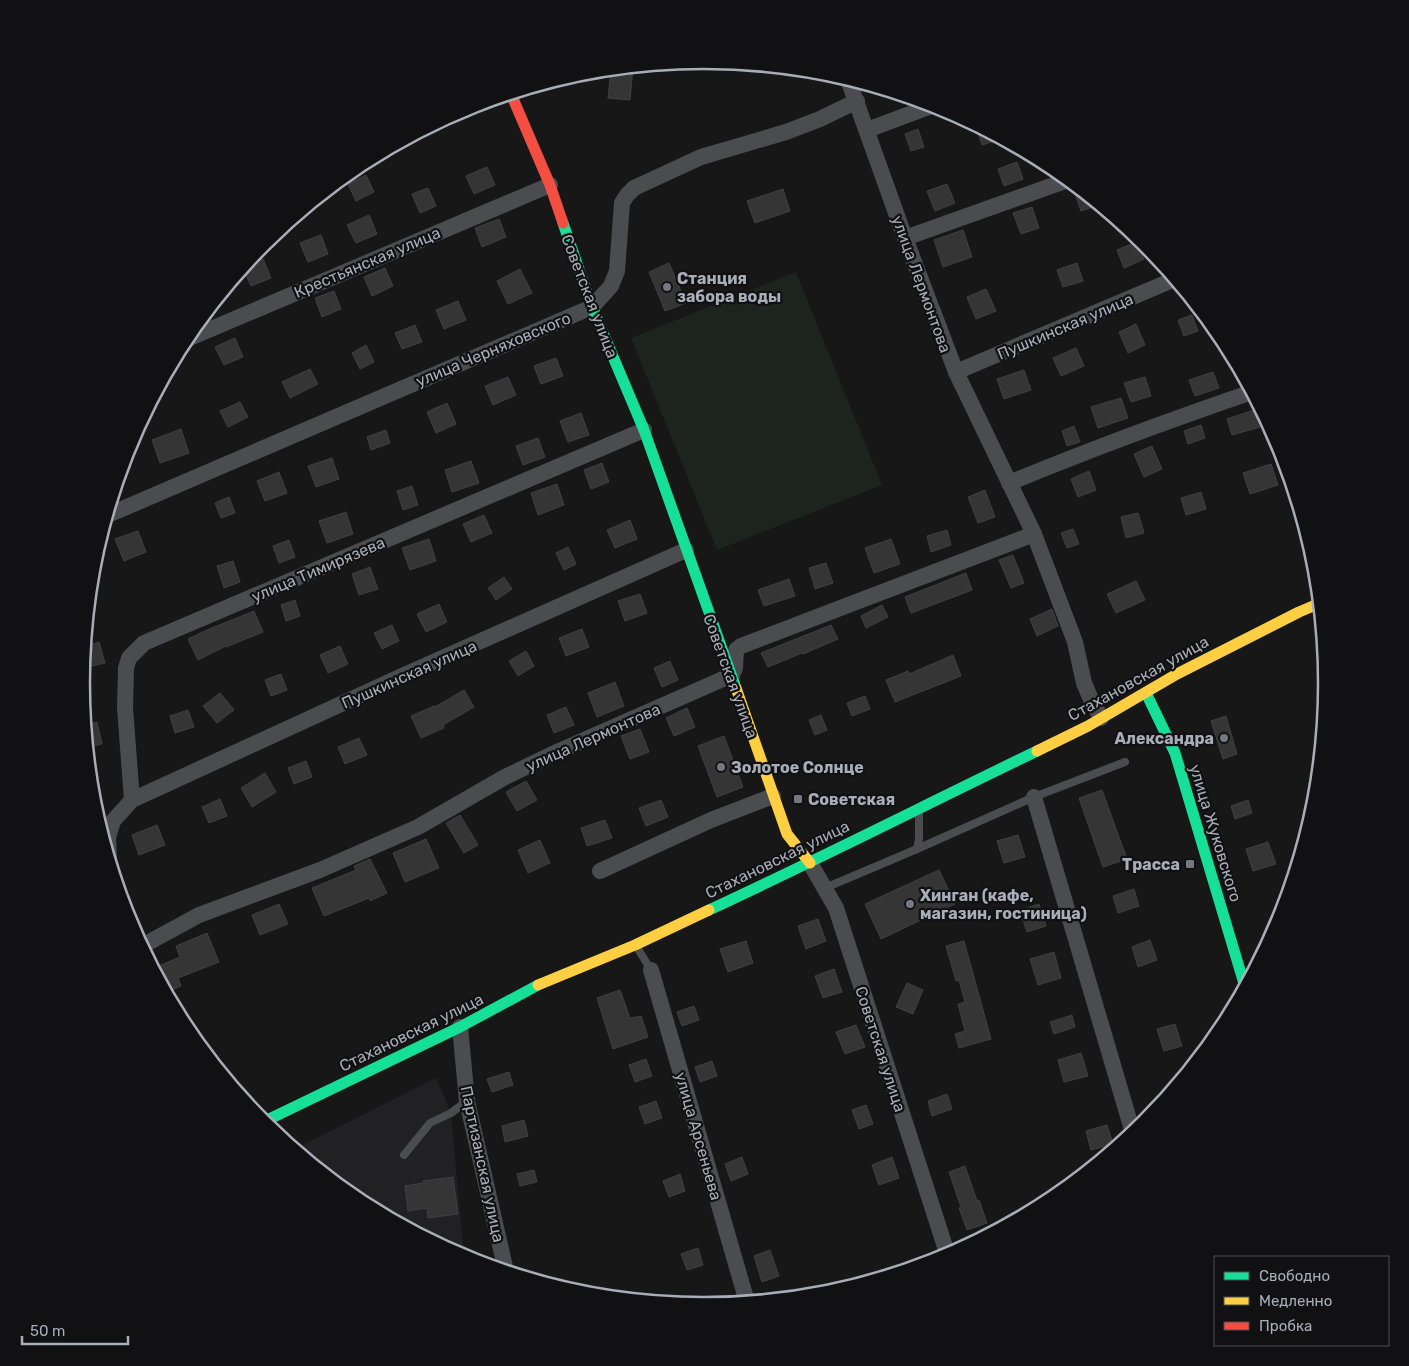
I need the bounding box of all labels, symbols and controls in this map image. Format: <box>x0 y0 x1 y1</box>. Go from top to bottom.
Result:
street label: улица Лермонтова <box>888 213 955 355</box>
street label: Крестьянская улица <box>291 223 443 302</box>
street label: Советская улица <box>557 232 622 361</box>
place label: Станция забора воды <box>677 269 781 306</box>
marker: Станция забора воды <box>661 281 673 293</box>
street label: Пушкинская улица <box>994 289 1136 364</box>
street label: улица Черняховского <box>413 308 573 391</box>
street label: улица Тимирязева <box>249 533 388 606</box>
street label: Советская улица <box>699 611 762 741</box>
street label: Стахановская улица <box>1065 632 1212 725</box>
street label: Пушкинская улица <box>339 636 480 713</box>
street label: улица Лермонтова <box>523 699 663 776</box>
place label: Александра <box>1115 729 1214 748</box>
marker: Александра <box>1218 732 1230 744</box>
place label: Золотое Солнце <box>731 758 864 777</box>
marker: Золотое Солнце <box>715 761 727 773</box>
street label: улица Жуковского <box>1186 762 1246 904</box>
place label: Советская <box>808 790 895 809</box>
marker: Советская <box>792 793 804 805</box>
street label: Стахановская улица <box>702 816 852 903</box>
place label: Трасса <box>1122 855 1180 874</box>
marker: Трасса <box>1184 858 1196 870</box>
place label: Хинган (кафе, магазин, гостиница) <box>920 886 1087 923</box>
marker: Хинган (кафе, магазин, гостиница) <box>904 898 916 910</box>
street label: Советская улица <box>851 984 910 1114</box>
street label: Стахановская улица <box>336 989 486 1076</box>
street label: улица Арсеньева <box>671 1070 726 1202</box>
street label: Партизанская улица <box>457 1084 508 1244</box>
legend <box>1214 1256 1389 1346</box>
text: Свободно <box>1259 1267 1330 1285</box>
text: Медленно <box>1259 1292 1332 1310</box>
scale bar <box>22 1314 129 1346</box>
text: Пробка <box>1259 1317 1312 1335</box>
text: 50 m <box>30 1322 65 1340</box>

